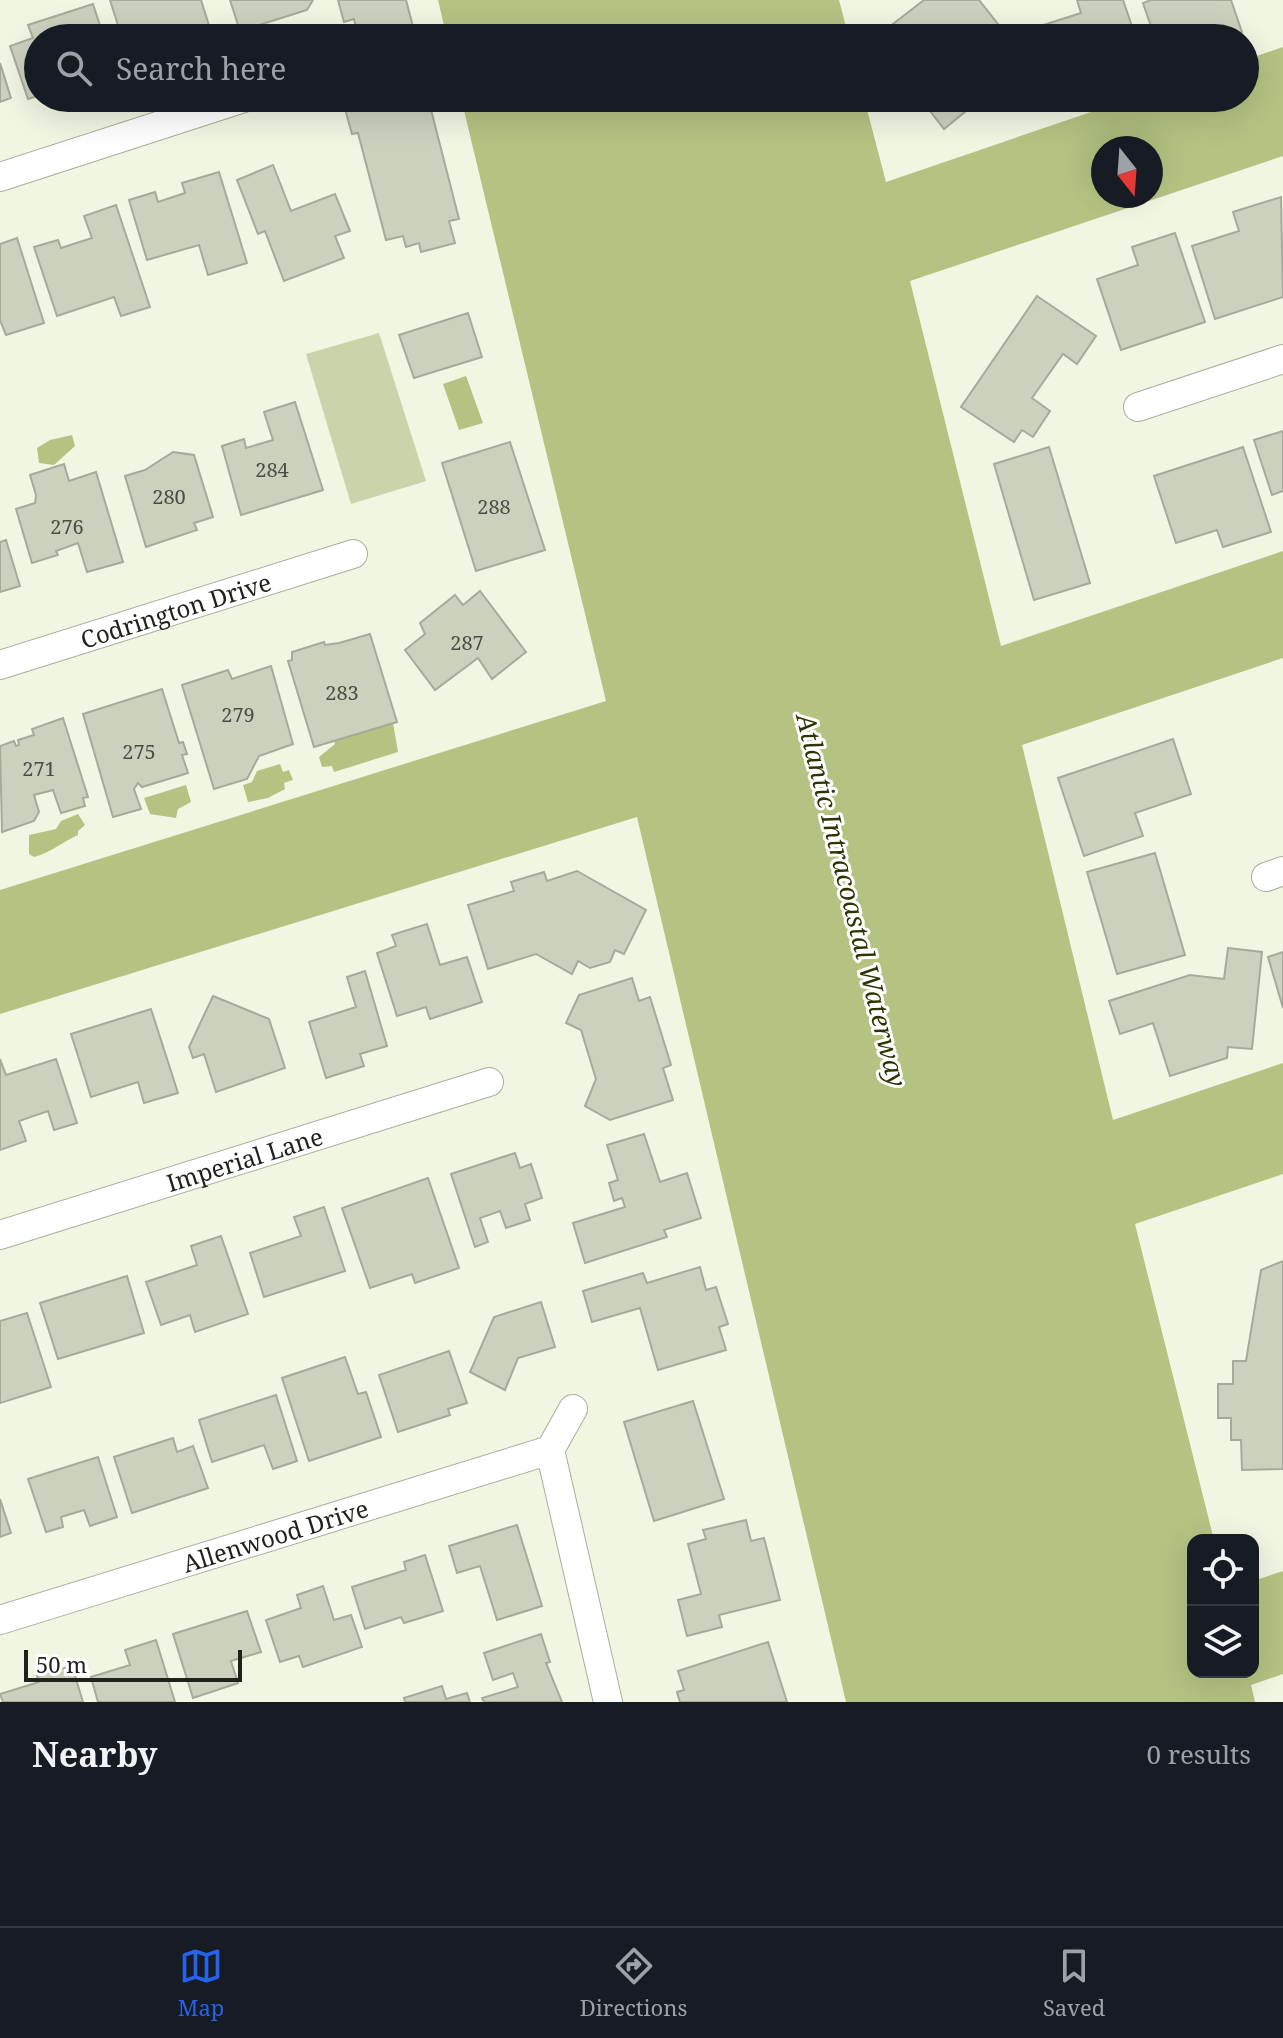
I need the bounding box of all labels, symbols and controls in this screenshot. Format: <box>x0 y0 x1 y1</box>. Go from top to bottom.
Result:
search box <box>24 24 1259 112</box>
icon: search <box>52 46 96 90</box>
text: Search here <box>116 48 286 89</box>
north arrow <box>1091 136 1163 208</box>
house number: 284 <box>255 456 289 483</box>
house number: 280 <box>152 483 186 510</box>
house number: 288 <box>477 493 511 520</box>
house number: 276 <box>50 513 84 540</box>
street label: Codrington Drive <box>76 564 275 655</box>
house number: 287 <box>450 629 484 656</box>
house number: 283 <box>325 679 359 706</box>
house number: 279 <box>221 701 255 728</box>
water label: Atlantic Intracoastal Waterway <box>788 708 916 1091</box>
house number: 275 <box>122 738 156 765</box>
house number: 271 <box>22 755 56 782</box>
street label: Imperial Lane <box>162 1119 327 1199</box>
street label: Allenwood Drive <box>178 1491 372 1579</box>
map controls <box>1187 1534 1259 1678</box>
button: locate <box>1187 1534 1259 1606</box>
button: layers <box>1187 1606 1259 1678</box>
scale bar <box>24 1646 242 1682</box>
text: 50 m <box>36 1649 87 1679</box>
text: Nearby <box>32 1731 158 1777</box>
text: 0 results <box>1146 1736 1251 1772</box>
tab: Map <box>178 1944 224 2022</box>
tab: Directions <box>580 1944 687 2022</box>
tab: Saved <box>1043 1944 1105 2022</box>

